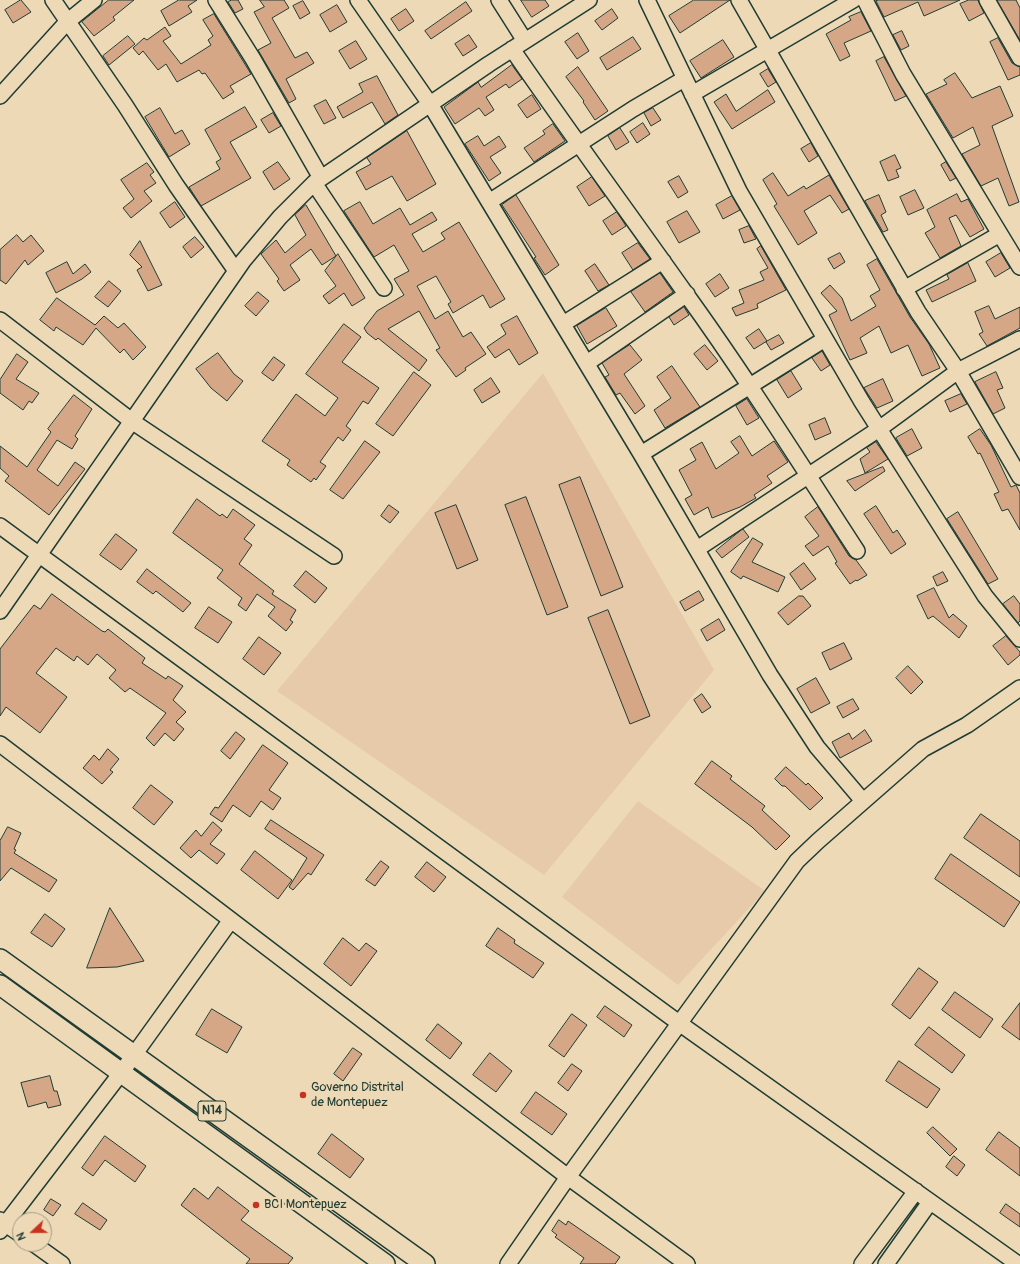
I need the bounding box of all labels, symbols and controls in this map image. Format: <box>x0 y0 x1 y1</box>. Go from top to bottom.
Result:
place label: Governo Distrital de Montepuez <box>311 1080 404 1111</box>
marker: Governo Distrital de Montepuez <box>298 1090 308 1100</box>
road number: N14 <box>198 1101 226 1121</box>
place label: BCI Montepuez <box>264 1197 347 1213</box>
marker: BCI Montepuez <box>251 1200 261 1210</box>
north arrow <box>12 1212 52 1252</box>
text: N <box>14 1230 29 1242</box>

